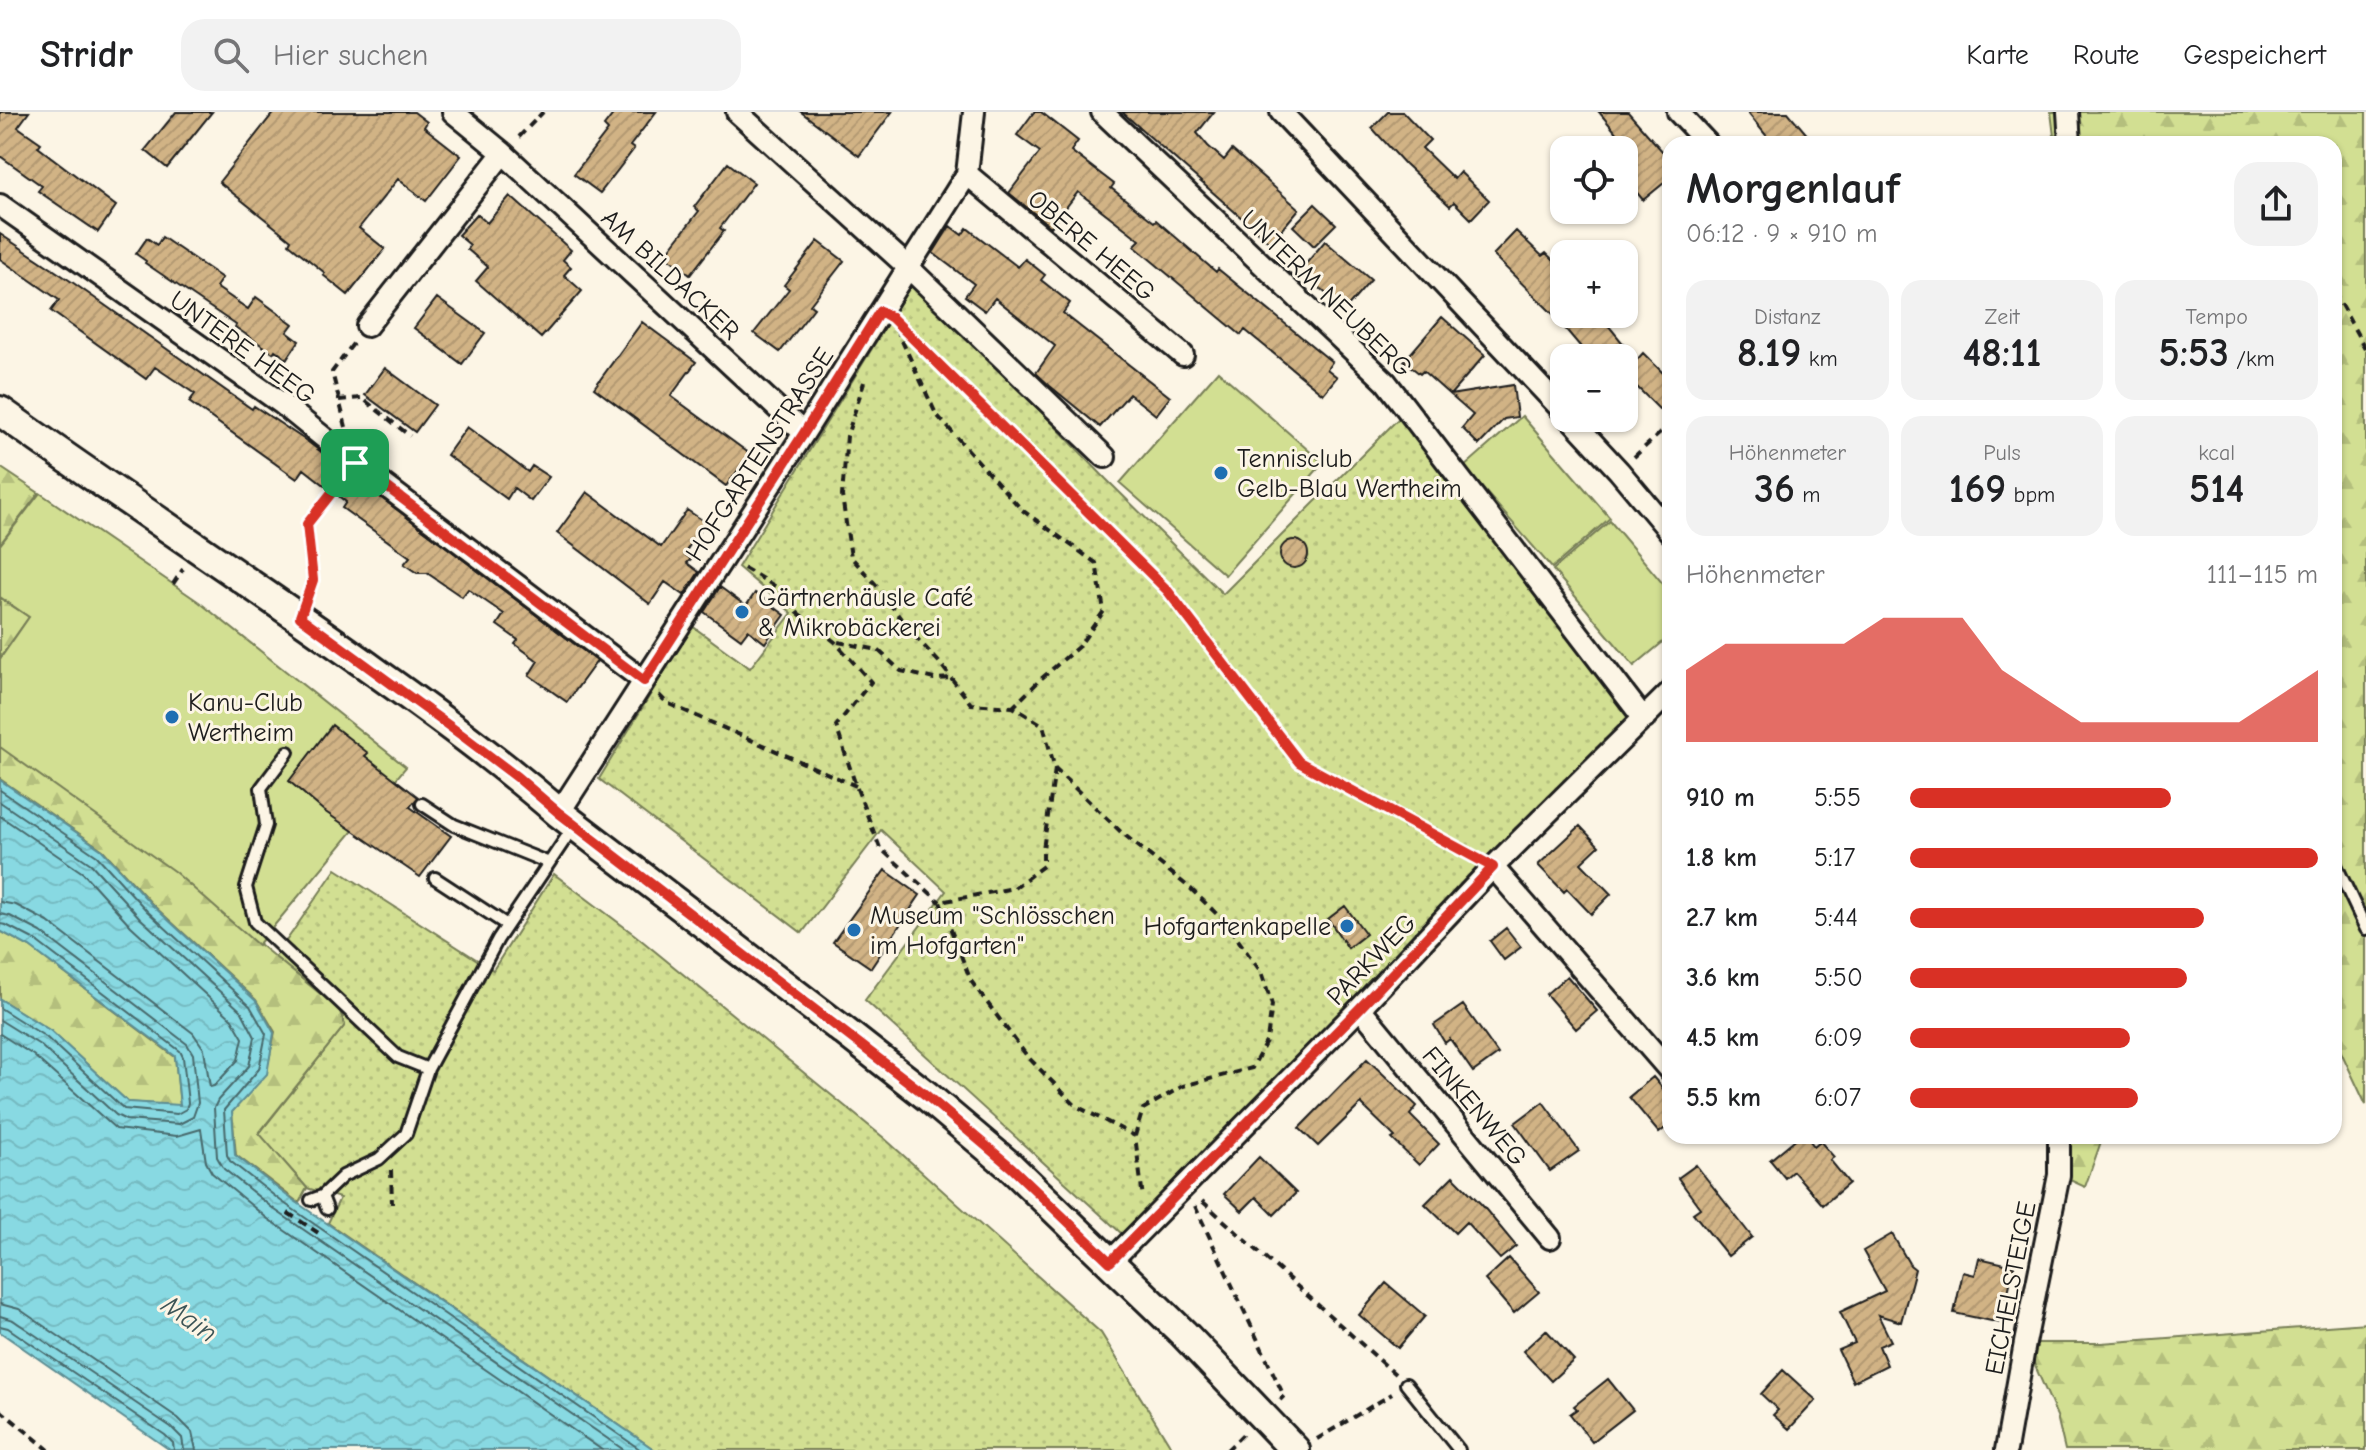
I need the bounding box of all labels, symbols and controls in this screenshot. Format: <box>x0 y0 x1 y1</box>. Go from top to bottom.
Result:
search box <box>181 19 741 91</box>
text: Stridr <box>40 33 133 77</box>
icon: search <box>209 33 253 77</box>
text: Hier suchen <box>273 38 428 73</box>
text: Karte <box>1966 39 2029 71</box>
text: Route <box>2073 39 2139 71</box>
text: Gespeichert <box>2183 39 2326 71</box>
map controls <box>1550 136 1638 432</box>
button: locate <box>1550 136 1638 224</box>
button: share <box>2234 162 2318 246</box>
text: Morgenlauf <box>1686 163 1900 214</box>
street label: OBERE HEEG <box>1022 184 1161 308</box>
street label: AM BILDACKER <box>595 203 746 346</box>
street label: UNTERM NEUBERG <box>1234 204 1418 383</box>
text: 06:12 · 9 × 910 m <box>1686 219 1878 249</box>
button: + <box>1550 240 1638 328</box>
street label: UNTERE HEEG <box>164 285 321 411</box>
text: Distanz <box>1754 304 1821 330</box>
text: Zeit <box>1984 304 2020 330</box>
text: Tempo <box>2186 304 2248 330</box>
text: 8.19 <box>1737 330 1801 376</box>
text: 48:11 <box>1963 330 2041 376</box>
text: 5:53 <box>2159 330 2229 376</box>
street label: HOFGARTENSTRASSE <box>680 342 840 567</box>
button: − <box>1550 344 1638 432</box>
text: km <box>1801 346 1838 372</box>
text: /km <box>2229 346 2275 372</box>
pin <box>321 429 389 497</box>
text: Höhenmeter <box>1729 440 1846 466</box>
text: Puls <box>1983 440 2021 466</box>
text: kcal <box>2198 440 2235 466</box>
icon: arrive <box>333 441 377 485</box>
place label: Tennisclub Gelb-Blau Wertheim <box>1237 444 1462 504</box>
marker: Tennisclub Gelb-Blau Wertheim <box>1212 464 1230 482</box>
text: 36 <box>1754 466 1795 512</box>
text: 169 <box>1949 466 2006 512</box>
text: 514 <box>2189 466 2244 512</box>
text: m <box>1795 482 1820 508</box>
text: bpm <box>2006 482 2055 508</box>
text: Höhenmeter <box>1686 560 1824 590</box>
text: 111–115 m <box>2207 560 2318 590</box>
place label: Gärtnerhäusle Café & Mikrobäckerei <box>758 583 973 643</box>
marker: Gärtnerhäusle Café & Mikrobäckerei <box>733 603 751 621</box>
place label: Kanu-Club Wertheim <box>188 688 303 748</box>
marker: Kanu-Club Wertheim <box>163 708 181 726</box>
text: 910 m <box>1686 783 1755 813</box>
text: 5:55 <box>1814 783 1861 813</box>
text: 1.8 km <box>1686 843 1757 873</box>
text: 5:17 <box>1814 843 1855 873</box>
place label: Museum "Schlösschen im Hofgarten" <box>870 901 1115 961</box>
text: 2.7 km <box>1686 903 1758 933</box>
text: 5:44 <box>1814 903 1858 933</box>
street label: PARKWEG <box>1321 908 1423 1012</box>
place label: Hofgartenkapelle <box>1143 912 1331 942</box>
marker: Hofgartenkapelle <box>1338 917 1356 935</box>
marker: Museum "Schlösschen im Hofgarten" <box>845 921 863 939</box>
text: 3.6 km <box>1686 963 1760 993</box>
text: 5:50 <box>1814 963 1863 993</box>
text: 4.5 km <box>1686 1023 1759 1053</box>
text: 6:09 <box>1814 1023 1862 1053</box>
street label: FINKENWEG <box>1416 1041 1533 1172</box>
text: 5.5 km <box>1686 1083 1761 1113</box>
text: 6:07 <box>1814 1083 1861 1113</box>
street label: EICHELSTEIGE <box>1979 1199 2042 1377</box>
water label: Main <box>155 1288 223 1349</box>

